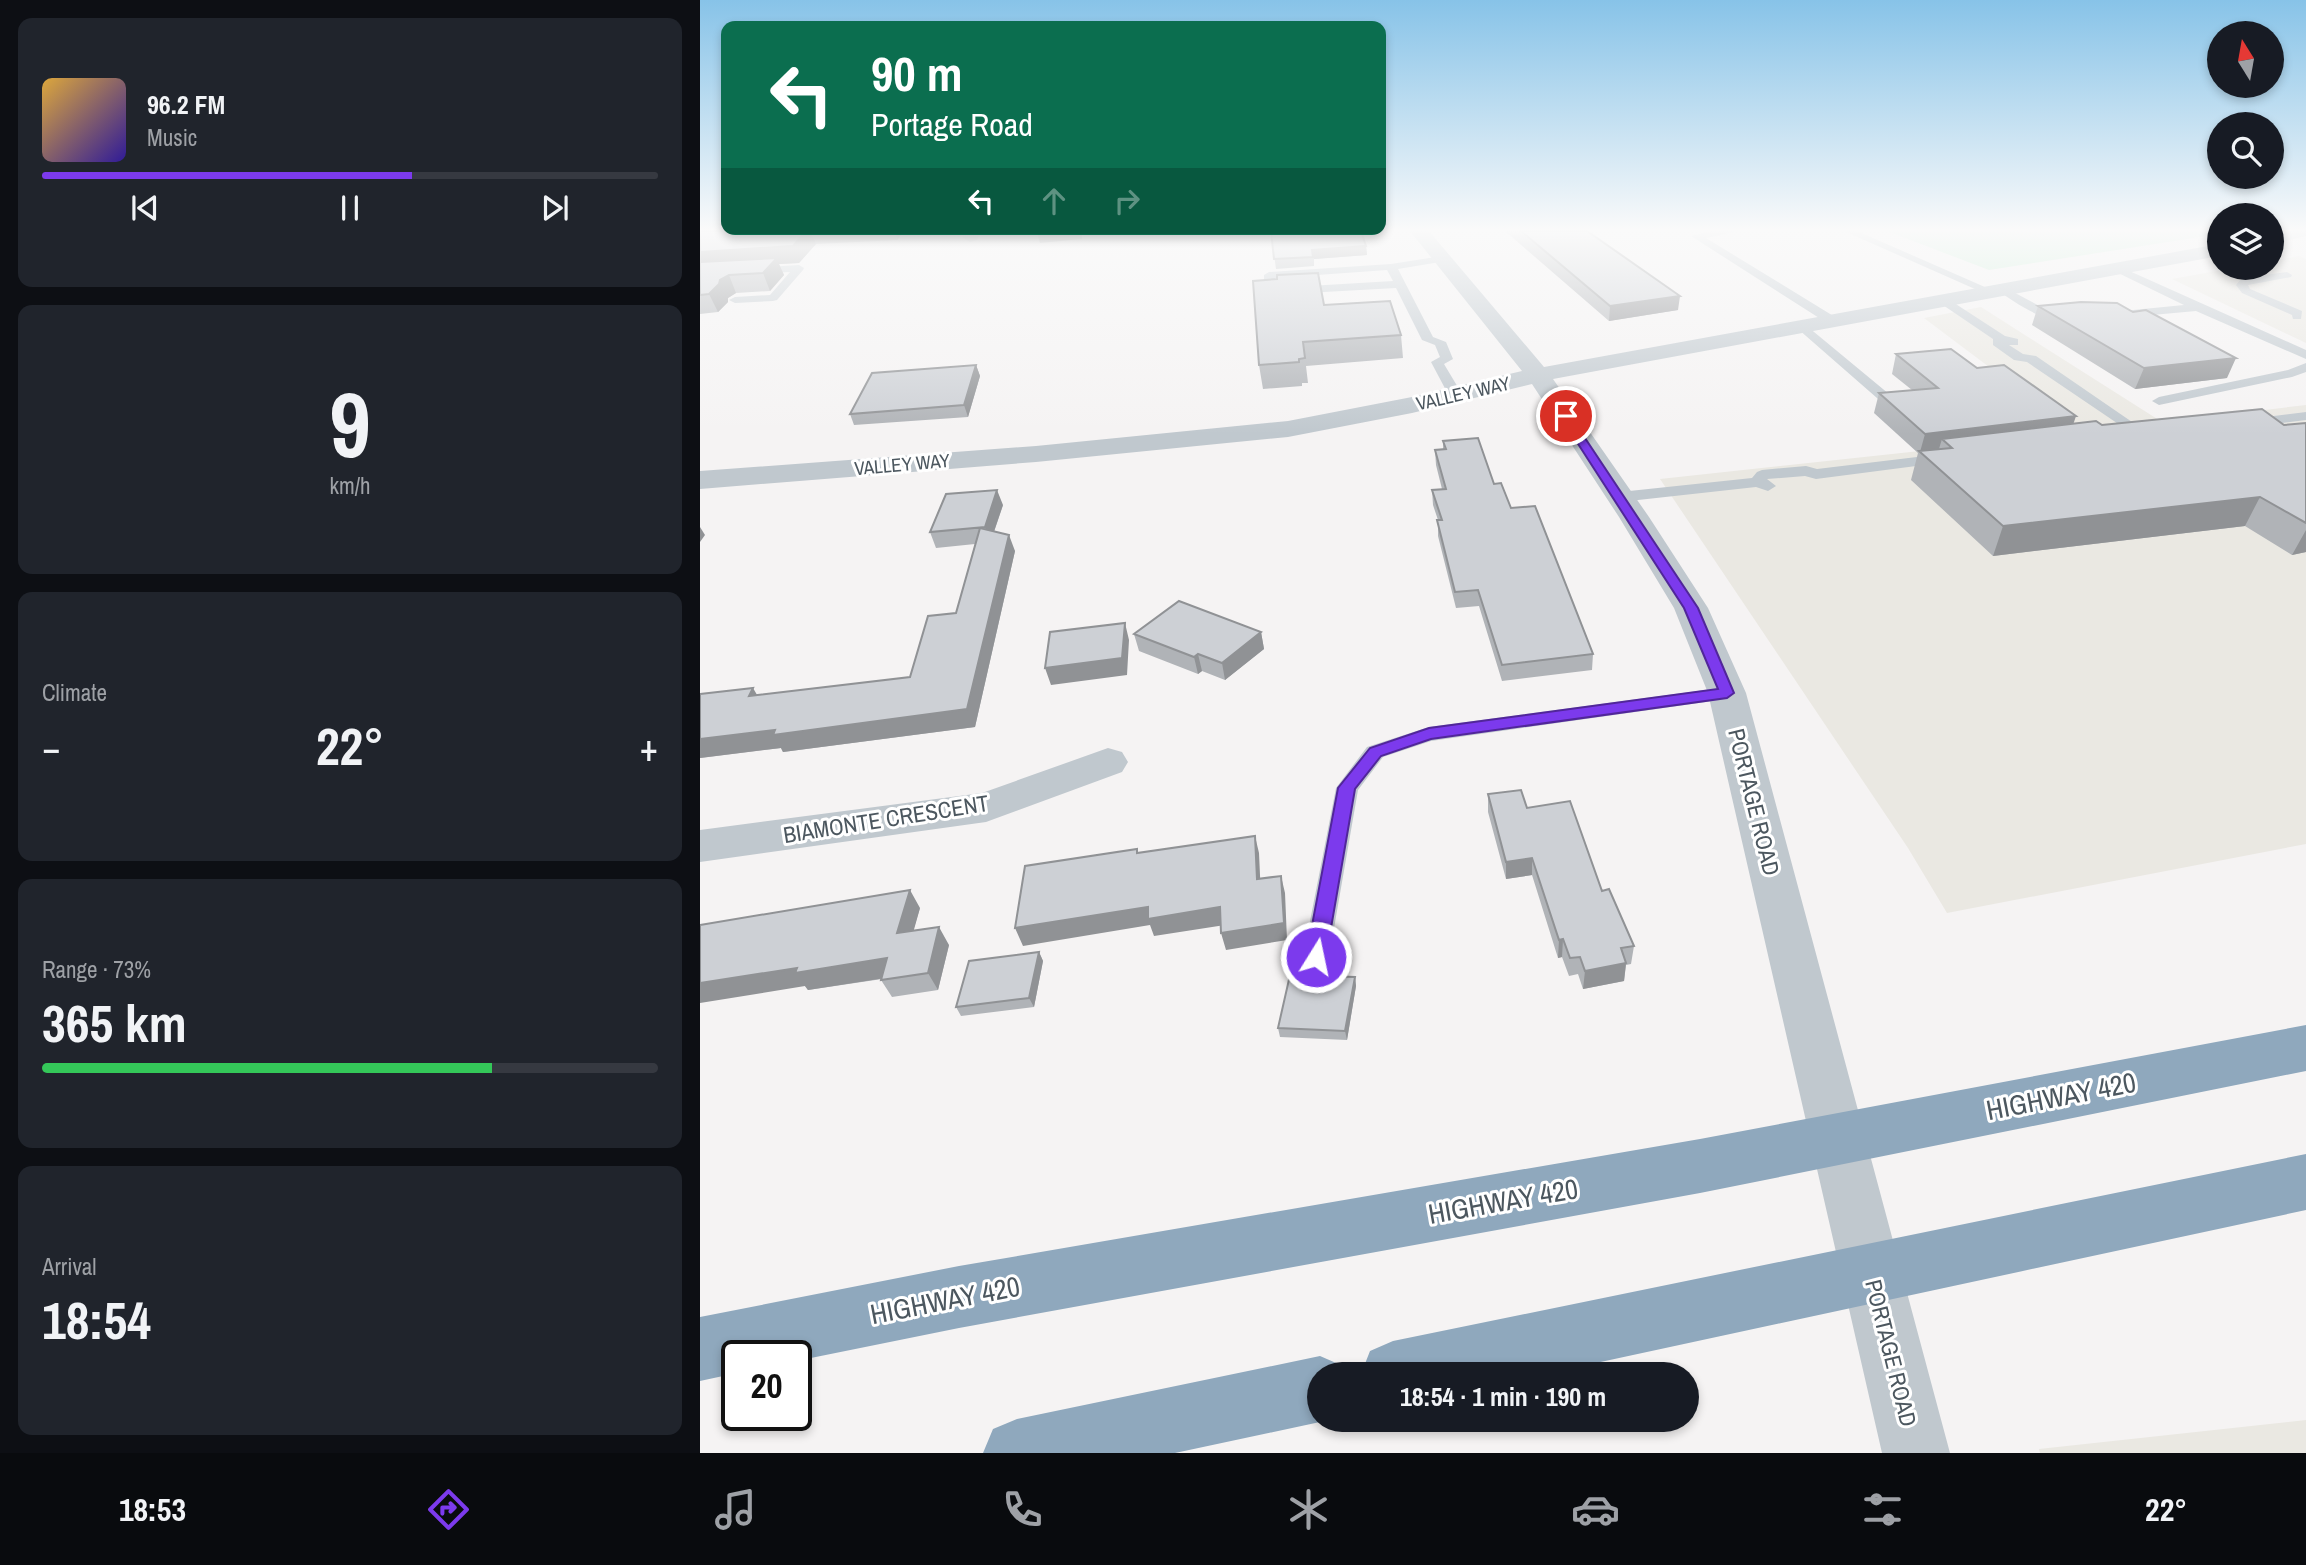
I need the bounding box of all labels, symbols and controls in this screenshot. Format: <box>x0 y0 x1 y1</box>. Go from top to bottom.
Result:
north arrow <box>2207 21 2284 98</box>
map controls <box>2207 21 2284 280</box>
text: 90 m <box>871 40 963 106</box>
icon: left <box>756 49 847 140</box>
text: 96.2 FM <box>147 87 225 122</box>
text: Portage Road <box>871 103 1033 146</box>
button: search <box>2207 112 2284 189</box>
text: Music <box>147 122 197 153</box>
icon: left <box>962 182 1000 220</box>
icon: ahead <box>1035 182 1073 220</box>
icon: right <box>1108 182 1146 220</box>
icon: previous <box>126 189 164 227</box>
icon: pause <box>331 189 369 227</box>
icon: next <box>536 189 574 227</box>
button: layers <box>2207 203 2284 280</box>
text: 9 <box>329 363 371 485</box>
street label: VALLEY WAY <box>1413 369 1513 416</box>
pin <box>1536 386 1596 446</box>
icon: arrive <box>1547 397 1585 435</box>
street label: VALLEY WAY <box>853 447 951 481</box>
text: km/h <box>330 470 370 501</box>
text: Climate <box>42 677 107 708</box>
text: 22° <box>316 711 384 781</box>
text: − <box>42 722 60 773</box>
text: + <box>640 722 658 773</box>
street label: PORTAGE ROAD <box>1721 725 1788 879</box>
street label: BIAMONTE CRESCENT <box>781 787 991 850</box>
position arrow <box>1279 920 1353 994</box>
text: Range · 73% <box>42 954 151 985</box>
text: 365 km <box>42 988 187 1058</box>
street label: HIGHWAY 420 <box>1983 1063 2139 1129</box>
street label: HIGHWAY 420 <box>1425 1169 1581 1233</box>
text: Arrival <box>42 1251 97 1282</box>
street label: HIGHWAY 420 <box>867 1267 1023 1333</box>
street label: PORTAGE ROAD <box>1858 1276 1925 1430</box>
text: 18:54 <box>42 1285 151 1355</box>
speed limit sign: 20 <box>721 1340 812 1431</box>
text: 18:54 · 1 min · 190 m <box>1400 1379 1606 1414</box>
icon: directions <box>424 1485 473 1534</box>
icon: music <box>711 1485 760 1534</box>
icon: phone <box>998 1485 1047 1534</box>
icon: climate <box>1284 1485 1333 1534</box>
icon: car <box>1571 1485 1620 1534</box>
icon: filters <box>1858 1485 1907 1534</box>
text: 18:53 <box>119 1488 186 1531</box>
text: 22° <box>2145 1488 2187 1531</box>

